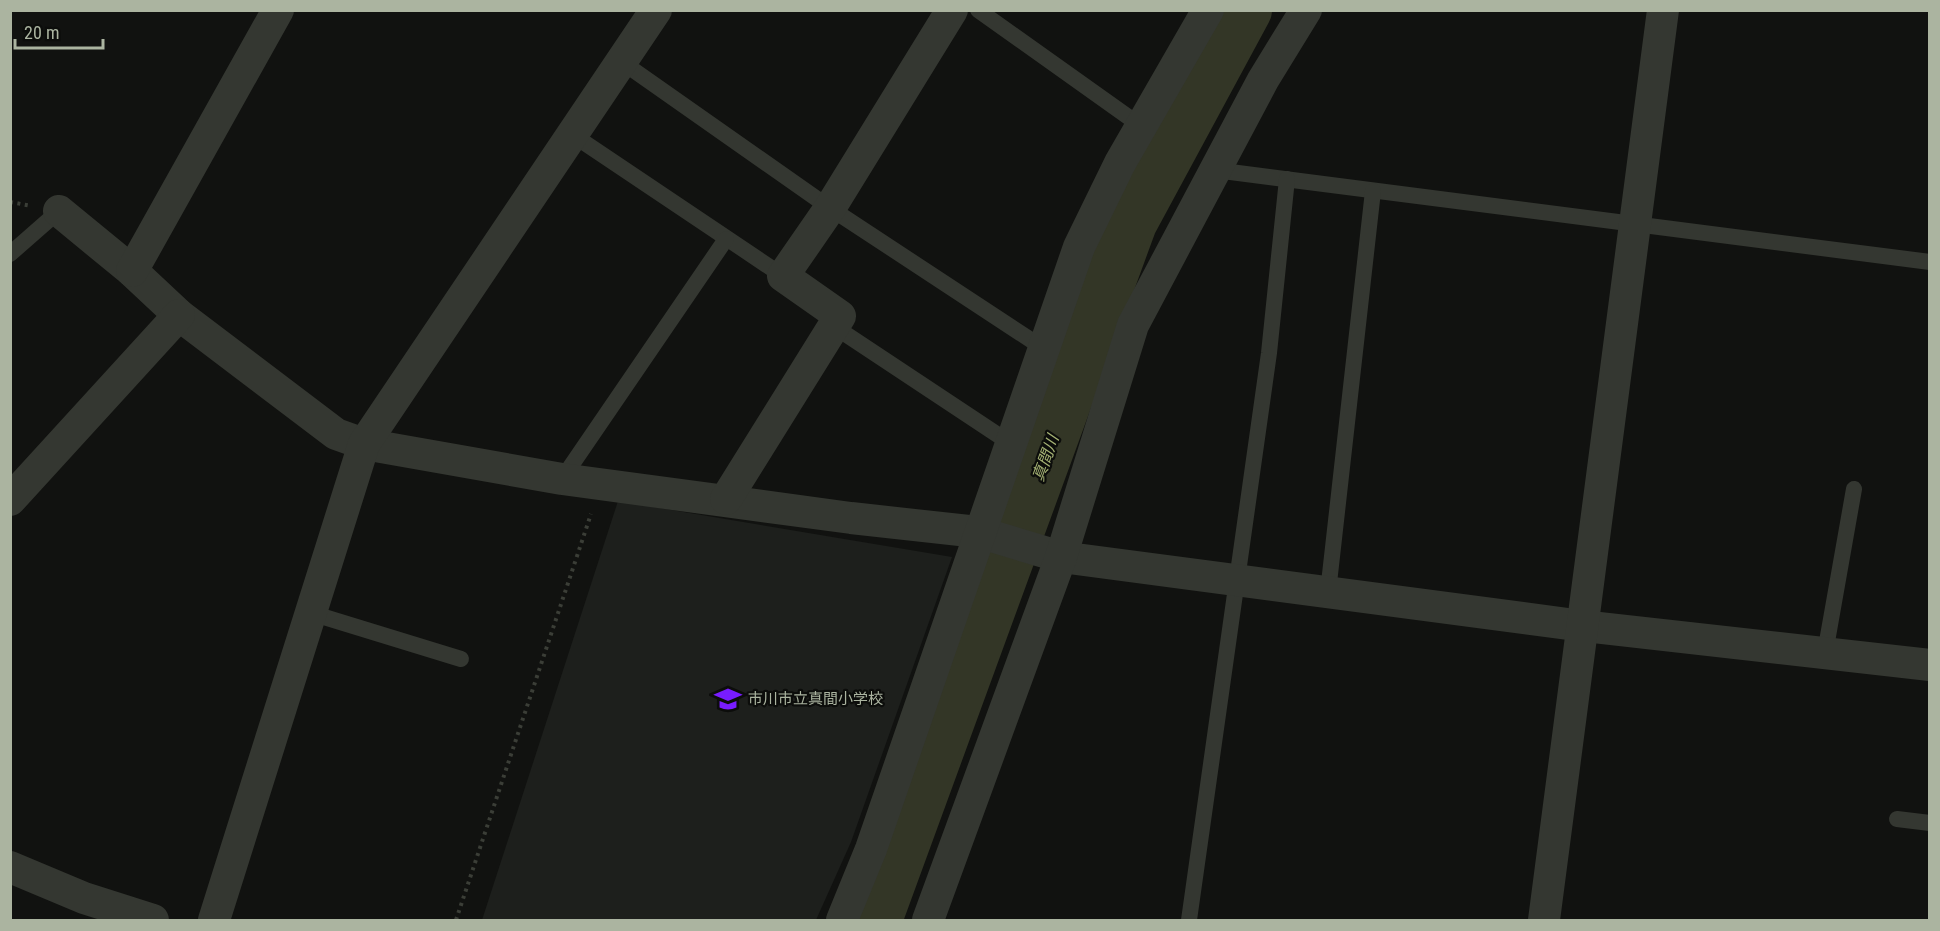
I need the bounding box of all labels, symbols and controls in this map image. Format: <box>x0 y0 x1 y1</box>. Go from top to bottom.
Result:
scale bar <box>15 12 104 50</box>
text: 20 m <box>24 22 59 43</box>
water label: 真間川 <box>1028 430 1063 484</box>
school or university icon: 市川市立真間小学校 <box>713 684 743 714</box>
place label: 市川市立真間小学校 <box>748 690 883 708</box>

